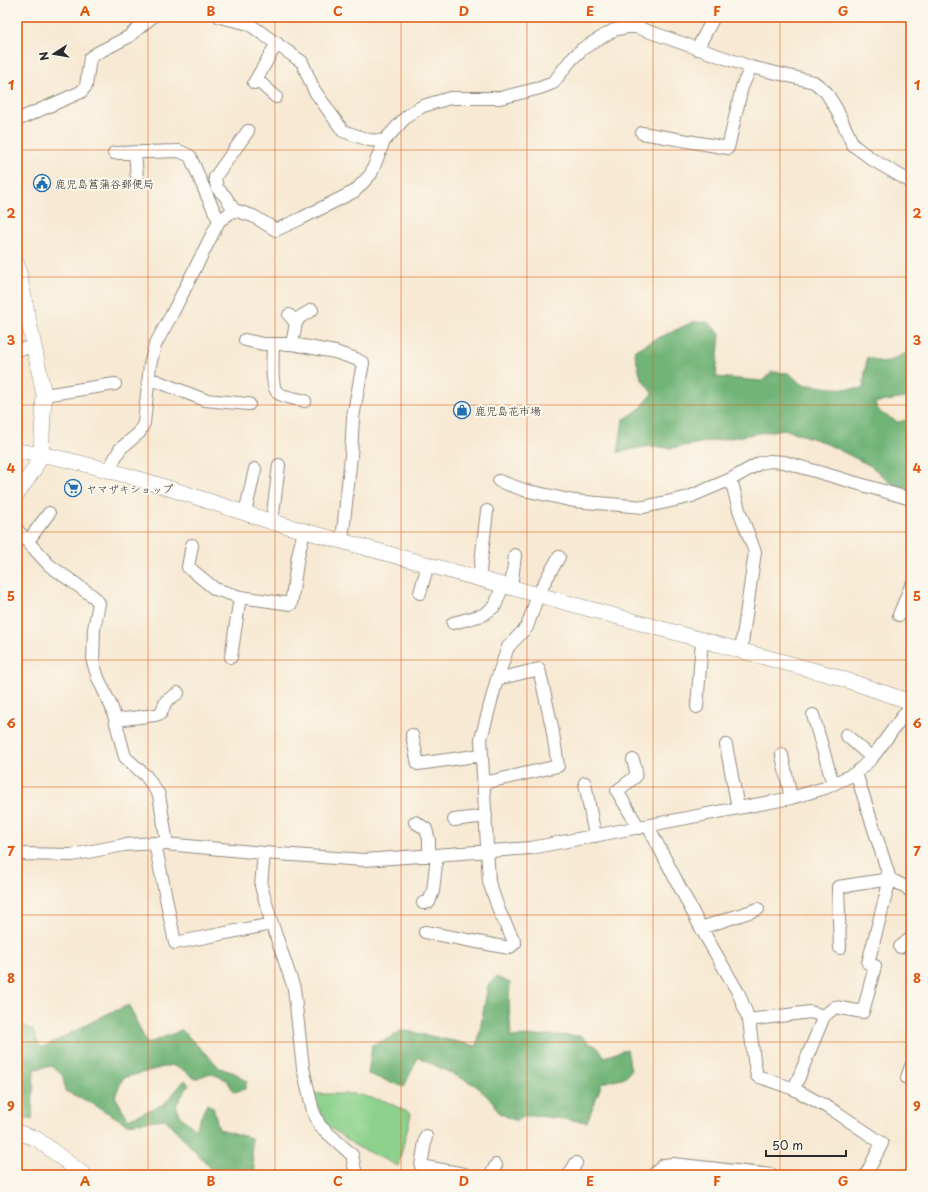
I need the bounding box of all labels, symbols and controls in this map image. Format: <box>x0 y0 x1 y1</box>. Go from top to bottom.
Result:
text: A <box>80 1 90 20</box>
text: B <box>207 1 216 20</box>
text: C <box>333 1 343 20</box>
text: D <box>459 1 469 20</box>
text: E <box>586 1 594 20</box>
text: F <box>713 1 721 20</box>
text: G <box>838 1 848 20</box>
north arrow <box>34 34 74 74</box>
text: N <box>34 50 53 62</box>
text: 1 <box>8 75 14 94</box>
text: 1 <box>914 75 920 94</box>
public building icon: 鹿児島菖蒲谷郵便局 <box>32 173 52 193</box>
place label: 鹿児島菖蒲谷郵便局 <box>55 175 154 192</box>
text: 2 <box>6 203 16 222</box>
text: 2 <box>912 203 922 222</box>
text: 3 <box>7 330 16 349</box>
text: 3 <box>913 330 922 349</box>
shop icon: 鹿児島花市場 <box>452 400 472 420</box>
place label: 鹿児島花市場 <box>475 402 541 419</box>
text: 4 <box>7 458 16 477</box>
text: 4 <box>913 458 922 477</box>
supermarket icon: ヤマザキショップ <box>63 478 83 498</box>
place label: ヤマザキショップ <box>86 480 174 497</box>
text: 5 <box>7 586 15 605</box>
text: 5 <box>913 586 921 605</box>
text: 6 <box>6 713 16 732</box>
text: 6 <box>912 713 922 732</box>
text: 7 <box>7 841 15 860</box>
text: 7 <box>913 841 921 860</box>
text: 8 <box>7 968 15 987</box>
text: 8 <box>913 968 921 987</box>
text: 9 <box>7 1096 15 1115</box>
text: 9 <box>913 1096 921 1115</box>
scale bar <box>766 1132 846 1158</box>
text: 50 m <box>772 1136 803 1154</box>
text: A <box>80 1171 90 1190</box>
text: B <box>207 1171 216 1190</box>
text: C <box>333 1171 343 1190</box>
text: D <box>459 1171 469 1190</box>
text: E <box>586 1171 594 1190</box>
text: F <box>713 1171 721 1190</box>
text: G <box>838 1171 848 1190</box>

